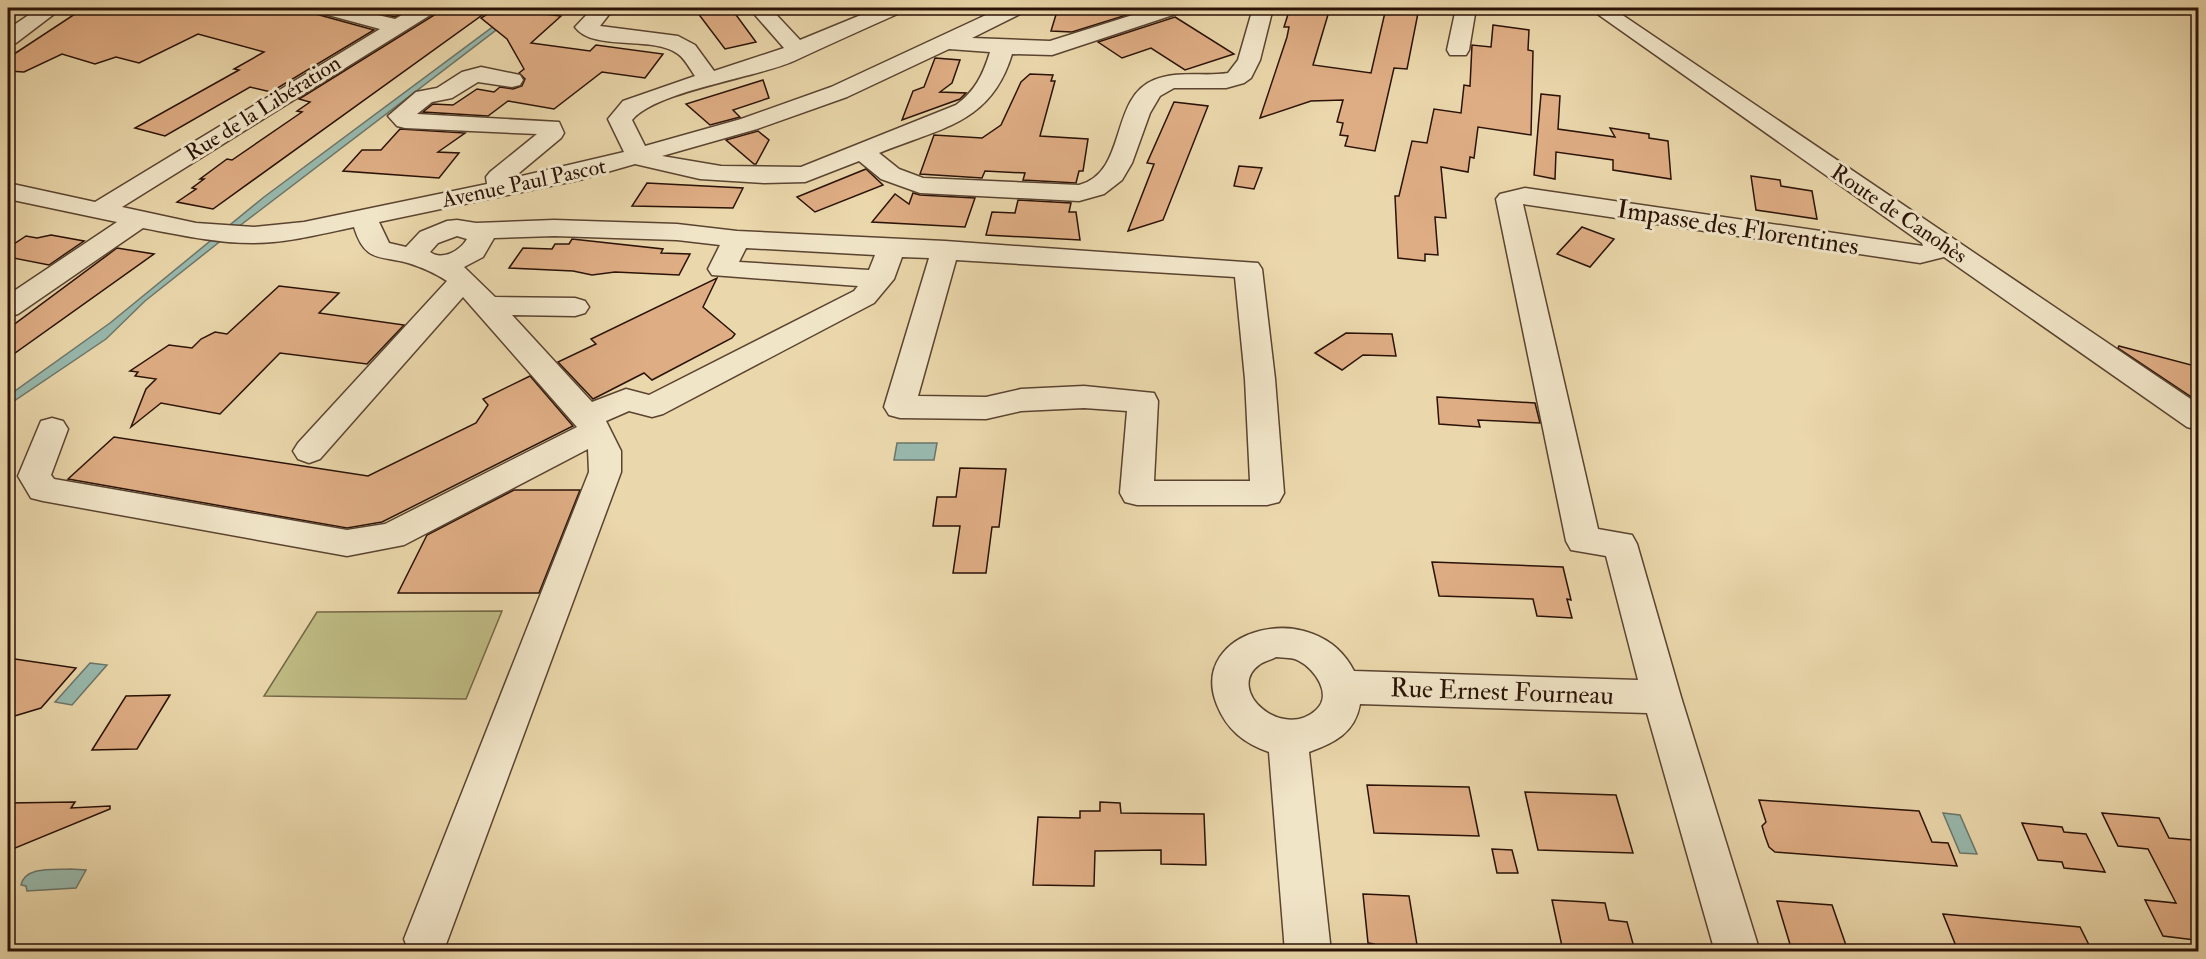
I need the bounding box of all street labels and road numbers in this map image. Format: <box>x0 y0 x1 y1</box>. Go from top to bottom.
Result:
street label: Rue de la Libération <box>180 49 346 167</box>
street label: Avenue Paul Pascot <box>439 152 609 214</box>
street label: Route de Canohès <box>1826 158 1972 270</box>
street label: Impasse des Florentines <box>1615 193 1861 264</box>
street label: Rue Ernest Fourneau <box>1390 672 1614 712</box>

